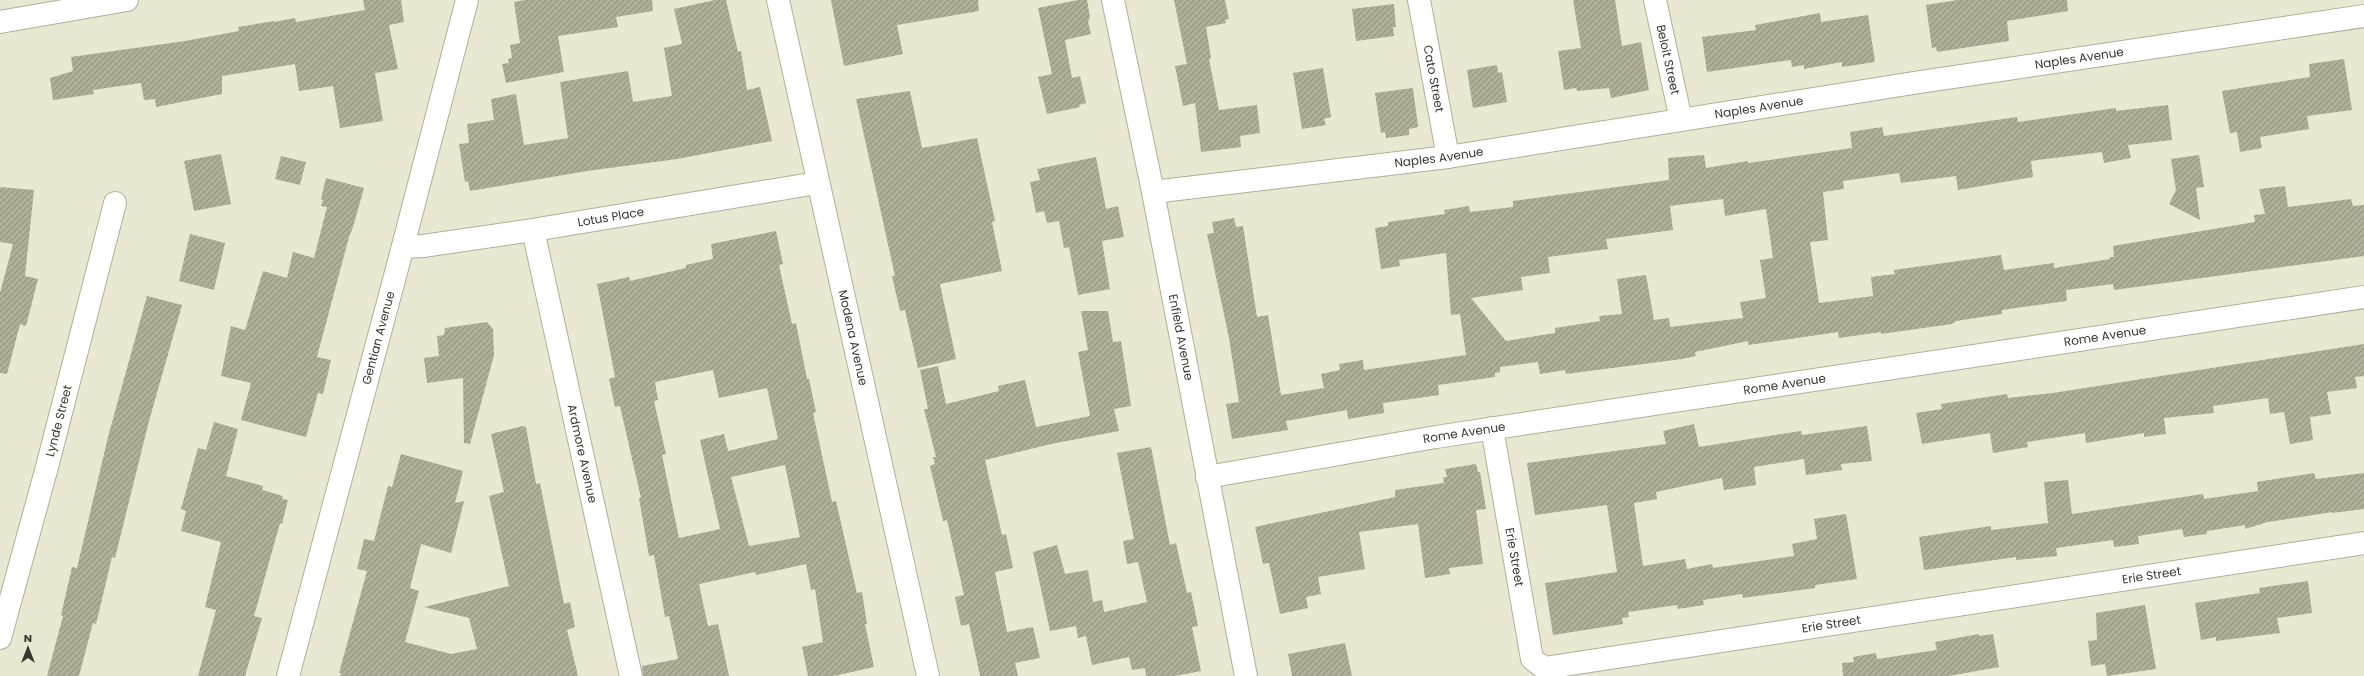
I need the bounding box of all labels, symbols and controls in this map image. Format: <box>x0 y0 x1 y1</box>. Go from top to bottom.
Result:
street label: Beloit Street <box>1653 23 1684 96</box>
street label: Naples Avenue <box>2034 43 2125 73</box>
street label: Cato Street <box>1420 44 1449 113</box>
street label: Naples Avenue <box>1713 92 1805 123</box>
street label: Naples Avenue <box>1393 142 1485 171</box>
street label: Lotus Place <box>576 203 645 231</box>
street label: Modena Avenue <box>835 288 872 387</box>
street label: Gentian Avenue <box>357 289 399 386</box>
street label: Enfield Avenue <box>1165 293 1198 382</box>
street label: Rome Avenue <box>2063 321 2147 350</box>
street label: Rome Avenue <box>1742 369 1827 399</box>
street label: Lynde Street <box>41 383 76 458</box>
street label: Ardmore Avenue <box>563 402 602 505</box>
street label: Rome Avenue <box>1422 418 1507 447</box>
street label: Erie Street <box>1501 526 1528 588</box>
street label: Erie Street <box>2121 562 2182 588</box>
street label: Erie Street <box>1801 611 1862 637</box>
north arrow <box>8 628 48 668</box>
text: N <box>24 630 32 646</box>

